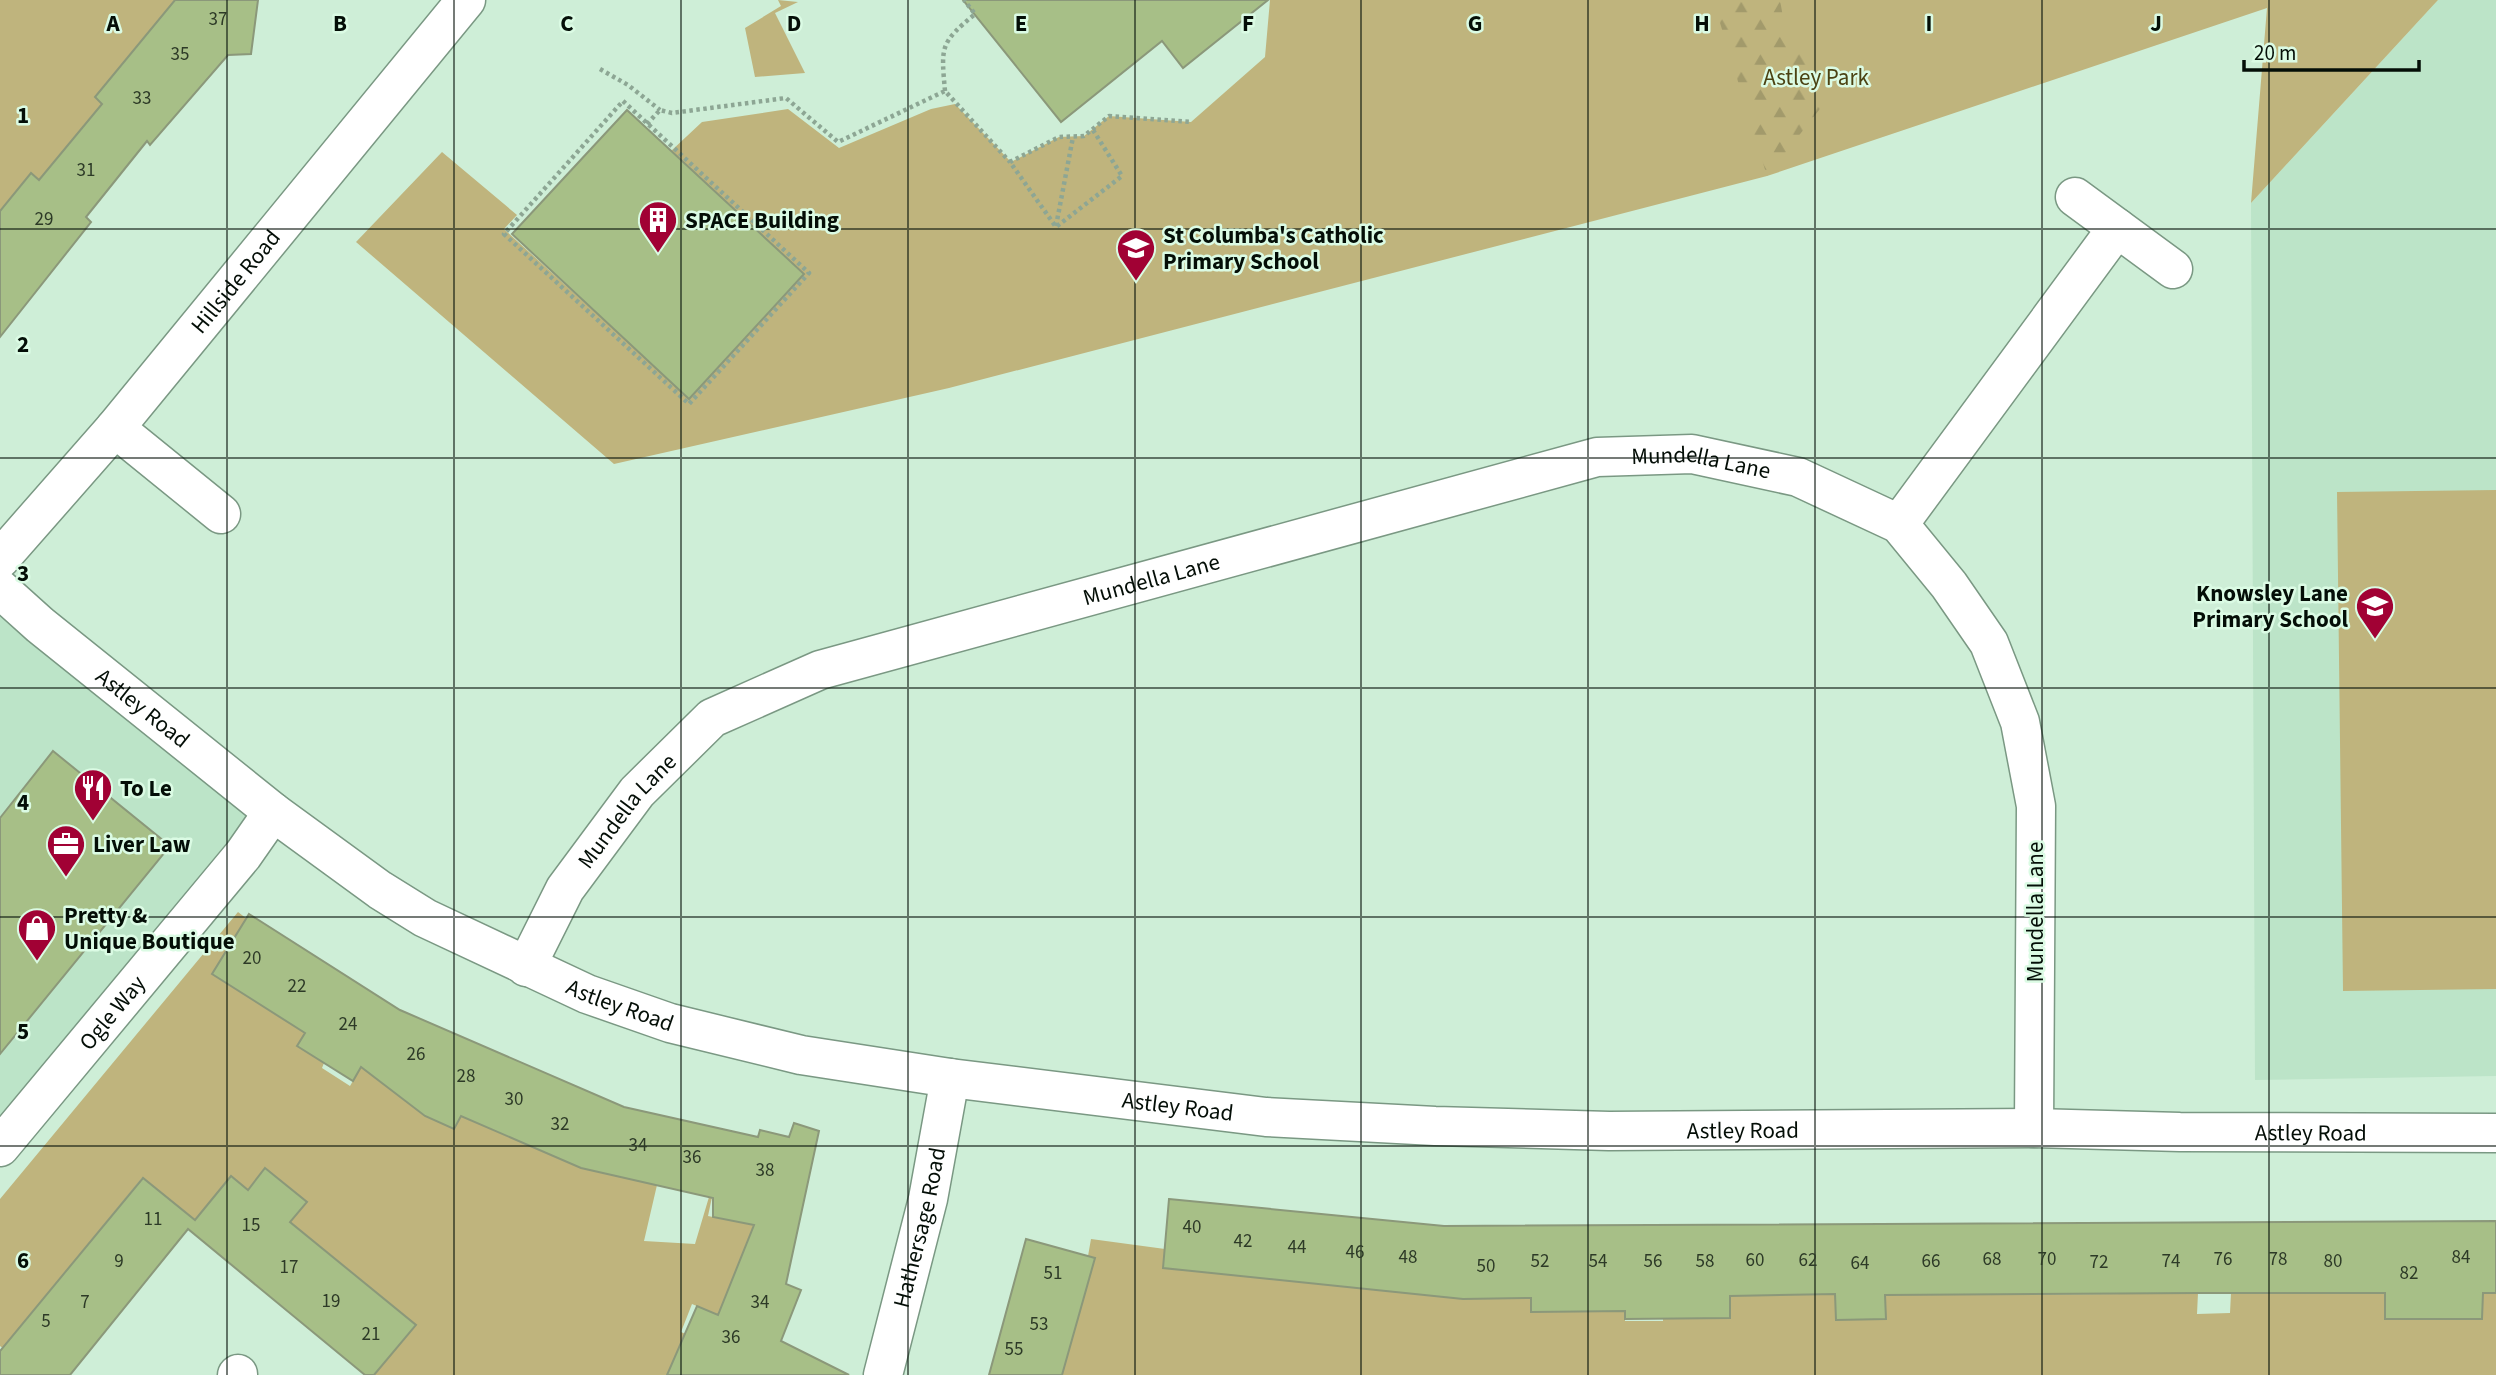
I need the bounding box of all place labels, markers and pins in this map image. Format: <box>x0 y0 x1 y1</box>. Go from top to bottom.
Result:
building icon: SPACE Building <box>637 199 679 254</box>
place label: SPACE Building <box>685 204 839 237</box>
place label: St Columba's Catholic Primary School <box>1163 219 1384 278</box>
school or university icon: St Columba's Catholic Primary School <box>1115 227 1157 282</box>
place label: Knowsley Lane Primary School <box>2192 577 2348 636</box>
school or university icon: Knowsley Lane Primary School <box>2354 585 2396 640</box>
restaurant icon: To Le <box>72 767 114 822</box>
place label: To Le <box>120 772 172 805</box>
office icon: Liver Law <box>45 823 87 878</box>
place label: Liver Law <box>93 828 191 861</box>
place label: Pretty & Unique Boutique <box>64 899 235 958</box>
shop icon: Pretty & Unique Boutique <box>16 907 58 962</box>

